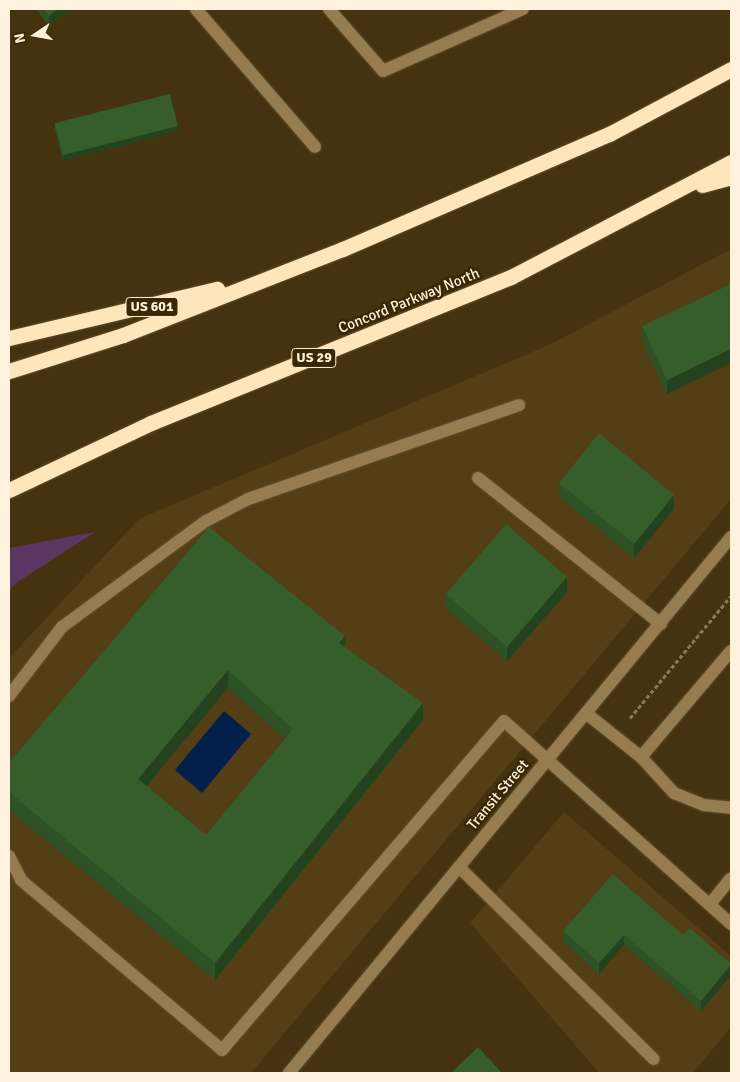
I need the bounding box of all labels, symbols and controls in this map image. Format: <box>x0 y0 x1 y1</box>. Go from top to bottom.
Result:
north arrow <box>10 10 60 60</box>
text: N <box>11 32 29 45</box>
street label: Concord Parkway North <box>336 264 482 338</box>
road number: US 601 <box>124 296 180 318</box>
road number: US 29 <box>290 346 338 369</box>
street label: Transit Street <box>463 756 533 834</box>

